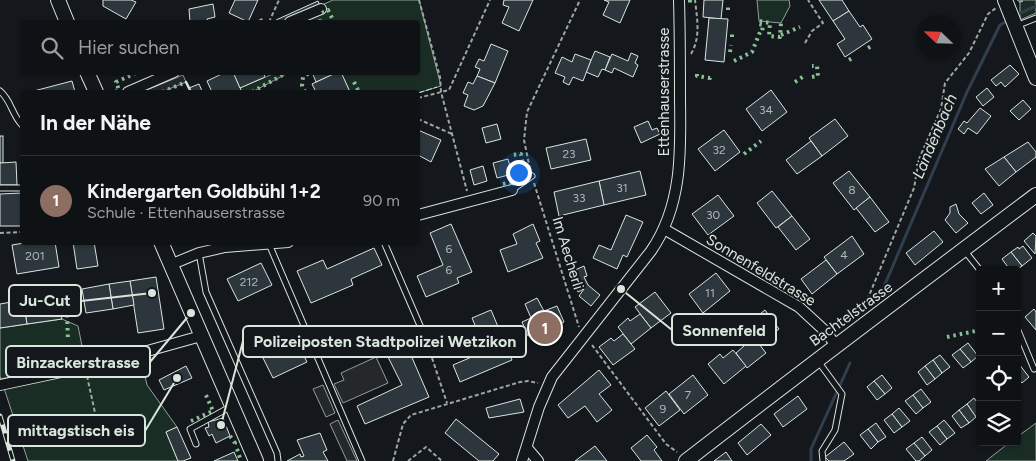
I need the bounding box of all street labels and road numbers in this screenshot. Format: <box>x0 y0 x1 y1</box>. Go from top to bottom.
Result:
street label: Ettenhauserstrasse <box>655 28 673 156</box>
street label: Im Aecherli <box>548 214 588 292</box>
street label: Sonnenfeldstrasse <box>703 230 819 310</box>
street label: Bachtelstrasse <box>806 278 896 350</box>

